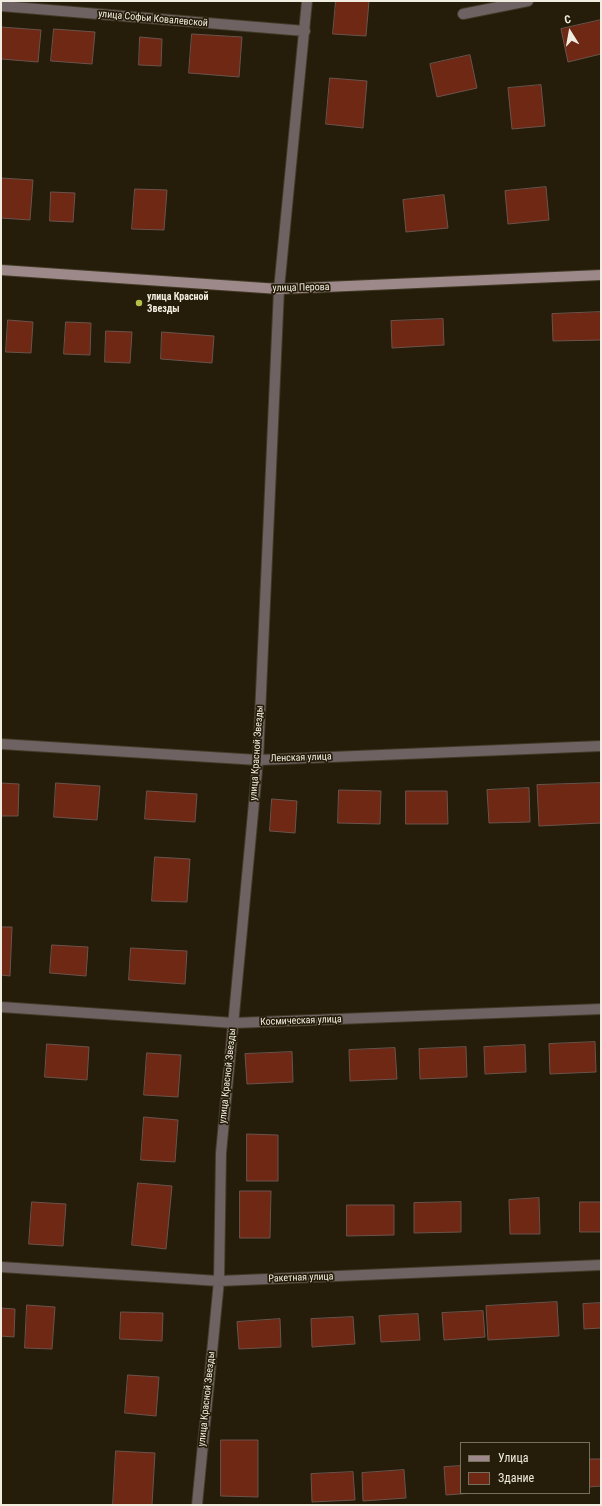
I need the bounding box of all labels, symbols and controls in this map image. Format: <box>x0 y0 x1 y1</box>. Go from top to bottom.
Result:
street label: улица Софьи Ковалевской <box>98 8 208 30</box>
north arrow <box>550 12 590 52</box>
text: С <box>563 13 572 27</box>
street label: улица Перова <box>272 282 330 294</box>
place label: улица Красной Звезды <box>147 291 209 314</box>
marker: улица Красной Звезды <box>134 298 144 308</box>
street label: улица Красной Звезды <box>248 705 266 801</box>
street label: Ленская улица <box>270 751 332 765</box>
street label: Космическая улица <box>260 1014 342 1028</box>
street label: улица Красной Звезды <box>217 1028 239 1124</box>
street label: Ракетная улица <box>268 1271 334 1285</box>
street label: улица Красной Звезды <box>196 1351 218 1447</box>
legend <box>460 1442 590 1494</box>
text: Улица <box>498 1451 528 1465</box>
text: Здание <box>498 1471 534 1485</box>

